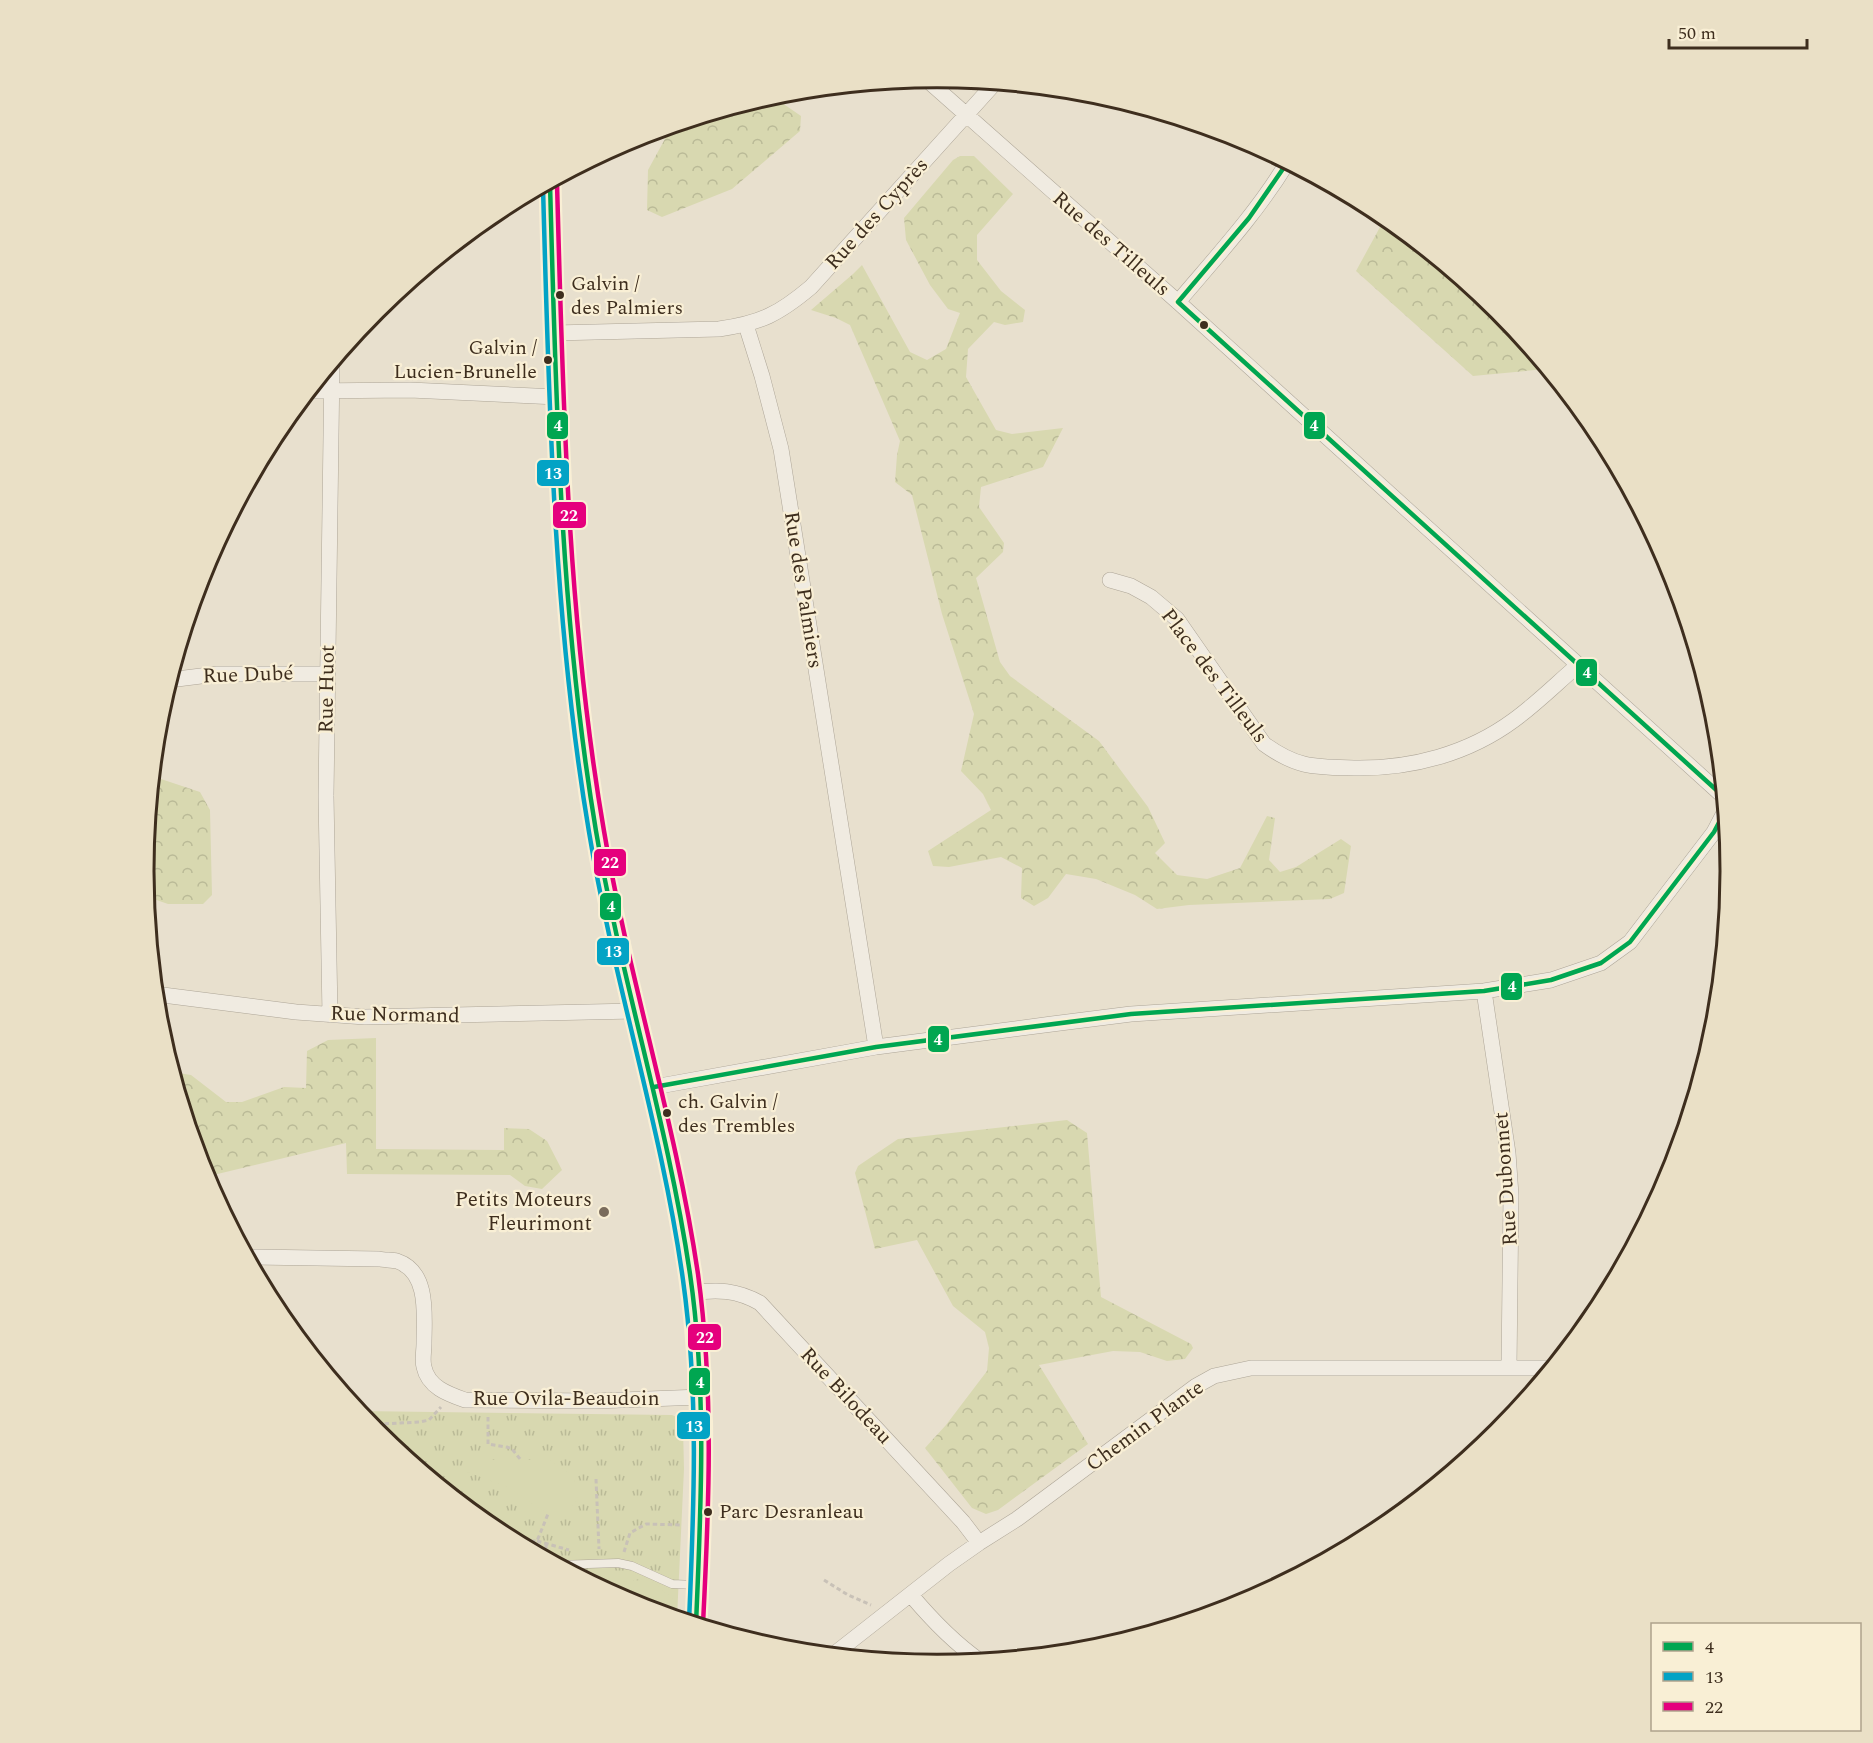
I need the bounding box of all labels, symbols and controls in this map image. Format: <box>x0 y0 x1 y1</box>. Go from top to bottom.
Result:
scale bar <box>1669 12 1807 50</box>
text: 50 m <box>1678 20 1716 47</box>
street label: Rue des Cyprès <box>818 150 936 278</box>
street label: Rue des Tilleuls <box>1045 184 1177 304</box>
place label: Galvin / des Palmiers <box>571 269 683 323</box>
marker: Galvin / des Palmiers <box>554 289 566 301</box>
unlabelled marker <box>1198 319 1210 331</box>
place label: Galvin / Lucien-Brunelle <box>393 333 537 387</box>
marker: Galvin / Lucien-Brunelle <box>542 354 554 366</box>
line badge: 4 <box>546 411 569 440</box>
line badge: 4 <box>1303 411 1326 440</box>
text: 4 <box>554 414 563 438</box>
text: 4 <box>1310 414 1319 438</box>
line badge: 13 <box>536 459 570 487</box>
text: 13 <box>544 462 562 486</box>
line badge: 22 <box>552 501 587 529</box>
text: 22 <box>560 504 578 528</box>
street label: Rue des Palmiers <box>775 509 831 671</box>
street label: Place des Tilleuls <box>1153 602 1275 750</box>
street label: Rue Huot <box>310 644 344 734</box>
street label: Rue Dubé <box>202 657 294 693</box>
line badge: 4 <box>1575 658 1598 687</box>
text: 4 <box>1583 661 1592 685</box>
line badge: 22 <box>593 848 627 877</box>
text: 22 <box>601 851 619 875</box>
line badge: 4 <box>599 892 622 921</box>
text: 4 <box>607 895 616 919</box>
line badge: 13 <box>596 937 630 966</box>
text: 13 <box>604 940 622 964</box>
line badge: 4 <box>1500 972 1523 1001</box>
text: 4 <box>1508 975 1517 999</box>
street label: Rue Normand <box>330 998 460 1032</box>
line badge: 4 <box>927 1025 950 1053</box>
text: 4 <box>934 1028 943 1052</box>
place label: ch. Galvin / des Trembles <box>678 1087 795 1141</box>
marker: ch. Galvin / des Trembles <box>661 1107 673 1119</box>
street label: Rue Dubonnet <box>1485 1111 1527 1247</box>
place label: Petits Moteurs Fleurimont <box>455 1184 592 1240</box>
marker: Petits Moteurs Fleurimont <box>597 1205 611 1219</box>
line badge: 22 <box>687 1323 722 1351</box>
text: 22 <box>696 1326 714 1350</box>
street label: Rue Bilodeau <box>792 1340 900 1452</box>
line badge: 4 <box>688 1367 711 1396</box>
text: 4 <box>696 1371 705 1395</box>
street label: Chemin Plante <box>1079 1372 1211 1480</box>
street label: Rue Ovila-Beaudoin <box>472 1383 660 1415</box>
line badge: 13 <box>676 1411 711 1440</box>
text: 13 <box>685 1415 703 1439</box>
place label: Parc Desranleau <box>719 1497 864 1527</box>
marker: Parc Desranleau <box>702 1506 714 1518</box>
legend <box>1651 1623 1861 1731</box>
text: 4 <box>1705 1634 1714 1661</box>
text: 13 <box>1705 1664 1723 1691</box>
text: 22 <box>1705 1694 1723 1721</box>

